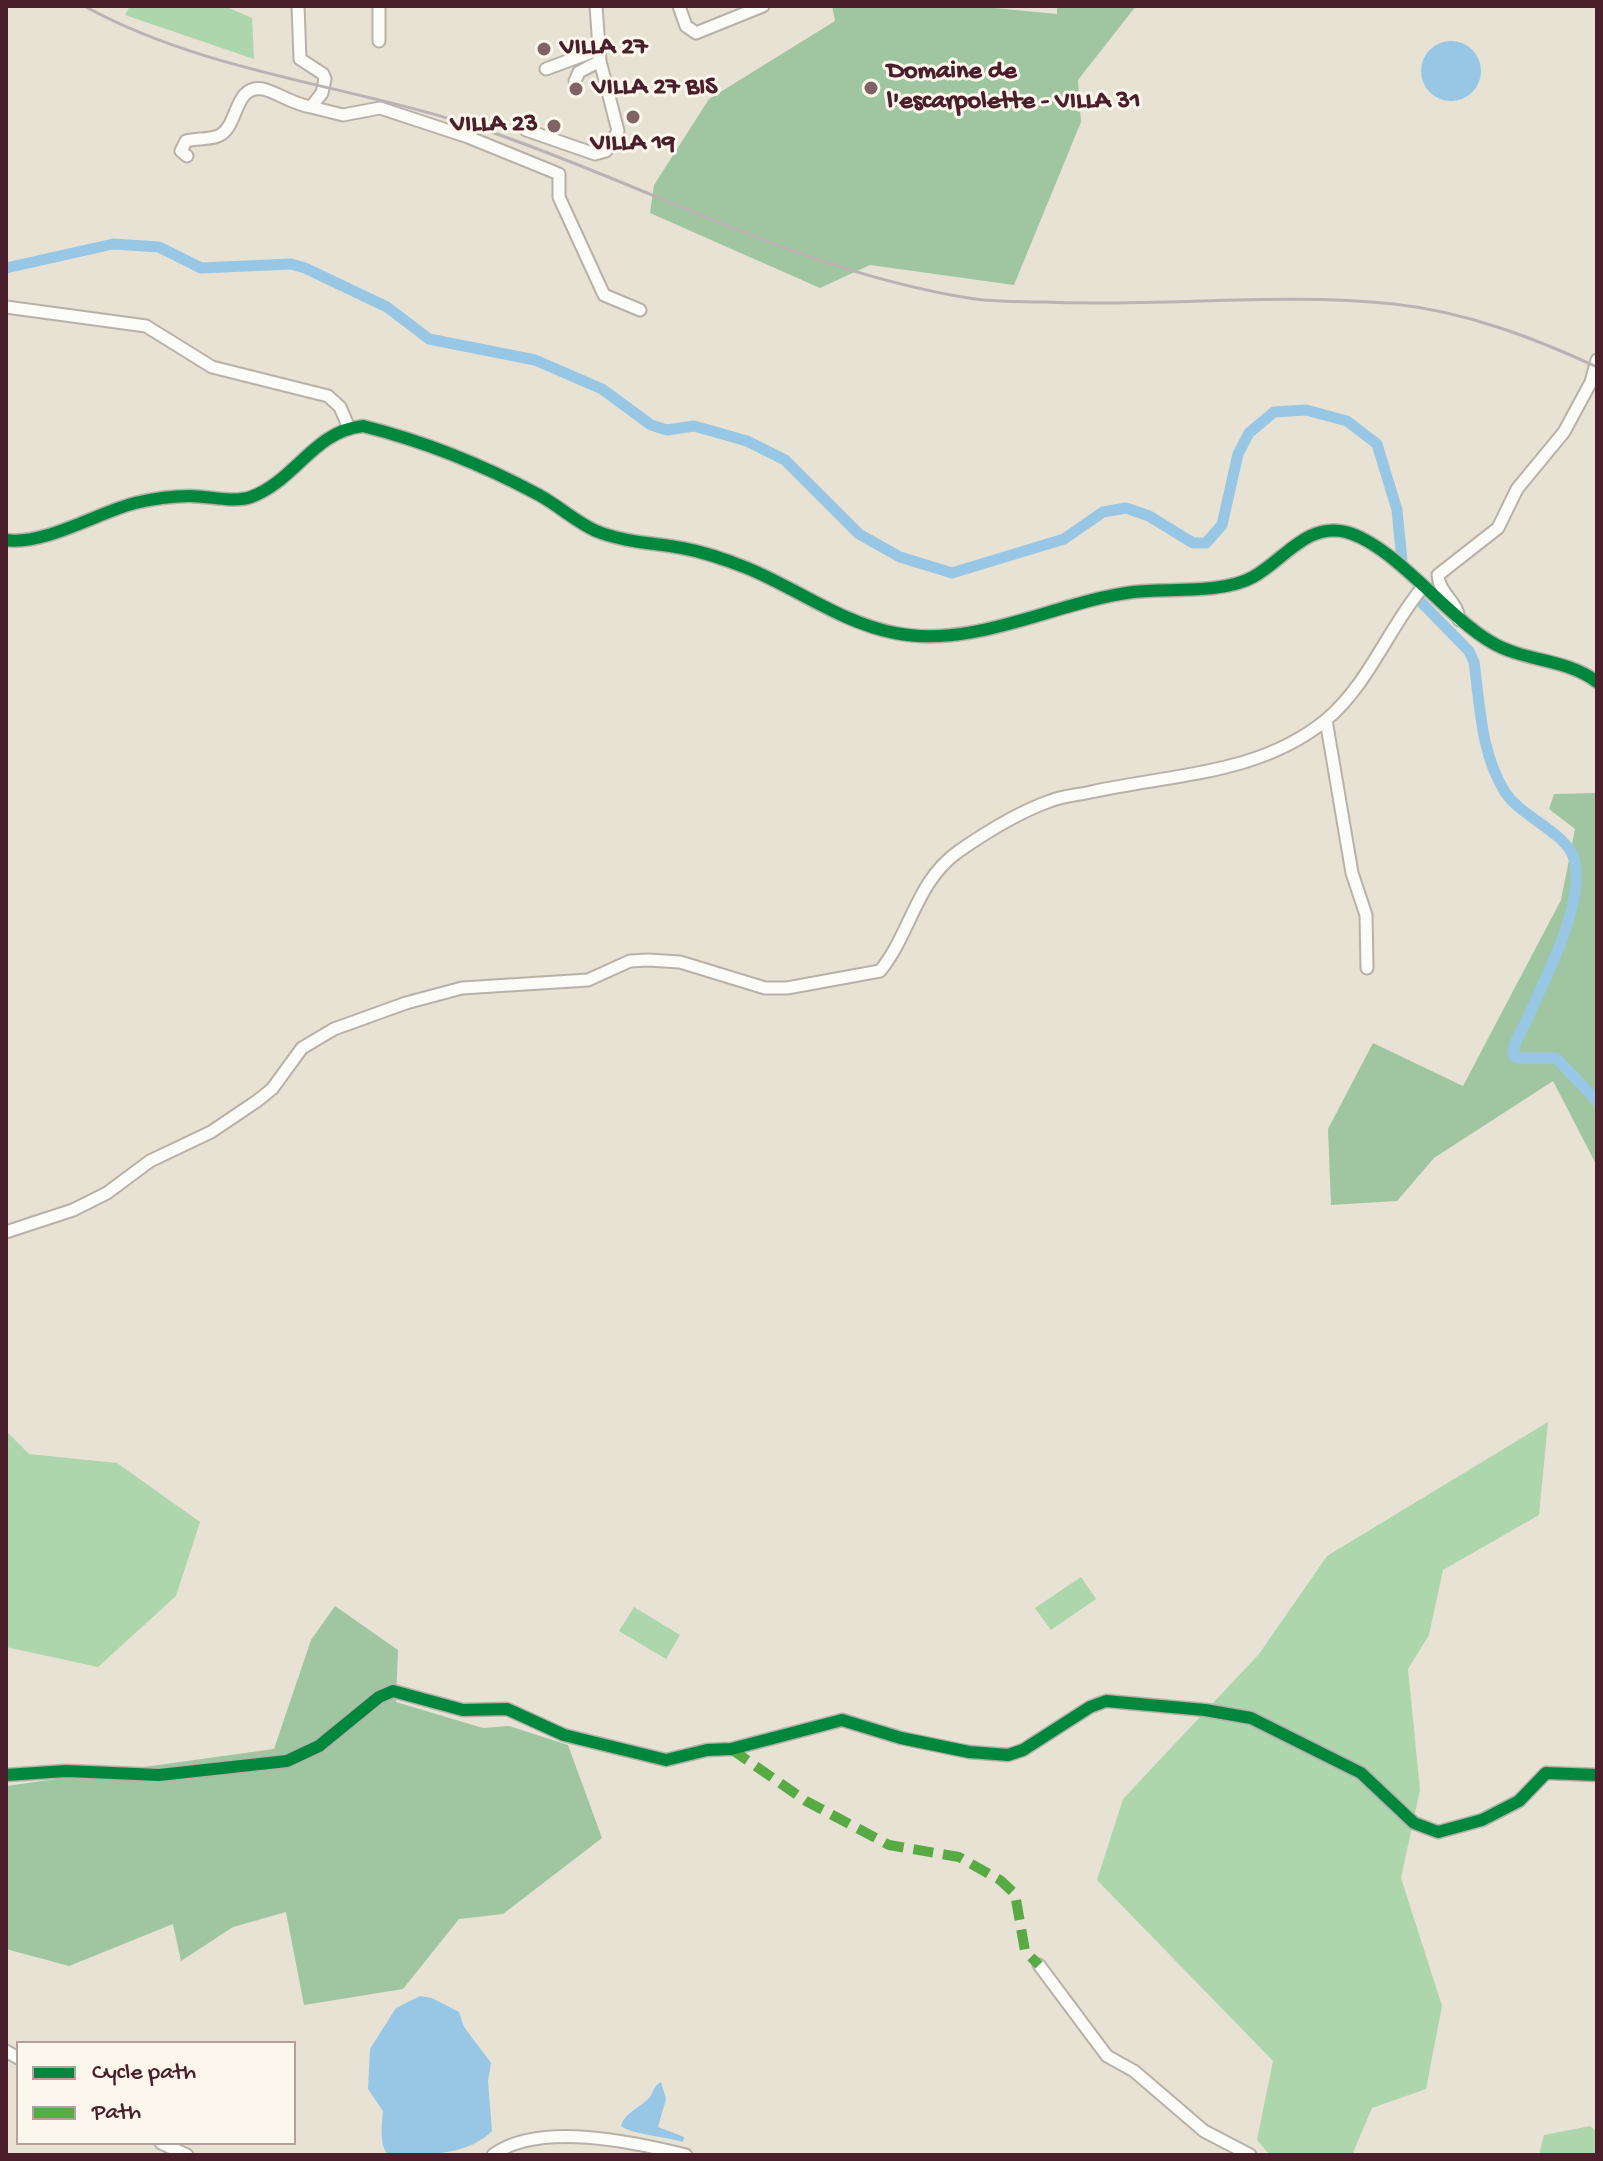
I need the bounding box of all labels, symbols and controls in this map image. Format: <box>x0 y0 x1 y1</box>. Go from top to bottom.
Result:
place label: VILLA 27 <box>560 33 648 65</box>
marker: VILLA 27 <box>535 40 553 58</box>
place label: Domaine de l'escarpolette - VILLA 31 <box>887 57 1141 118</box>
place label: VILLA 27 BIS <box>592 73 717 105</box>
marker: Domaine de l'escarpolette - VILLA 31 <box>862 79 880 97</box>
marker: VILLA 27 BIS <box>567 80 585 98</box>
marker: VILLA 19 <box>624 108 642 126</box>
place label: VILLA 23 <box>451 110 538 142</box>
marker: VILLA 23 <box>545 117 563 135</box>
place label: VILLA 19 <box>591 129 675 161</box>
legend <box>16 2041 296 2145</box>
text: Cycle path <box>92 2059 196 2088</box>
text: Path <box>92 2099 141 2128</box>

